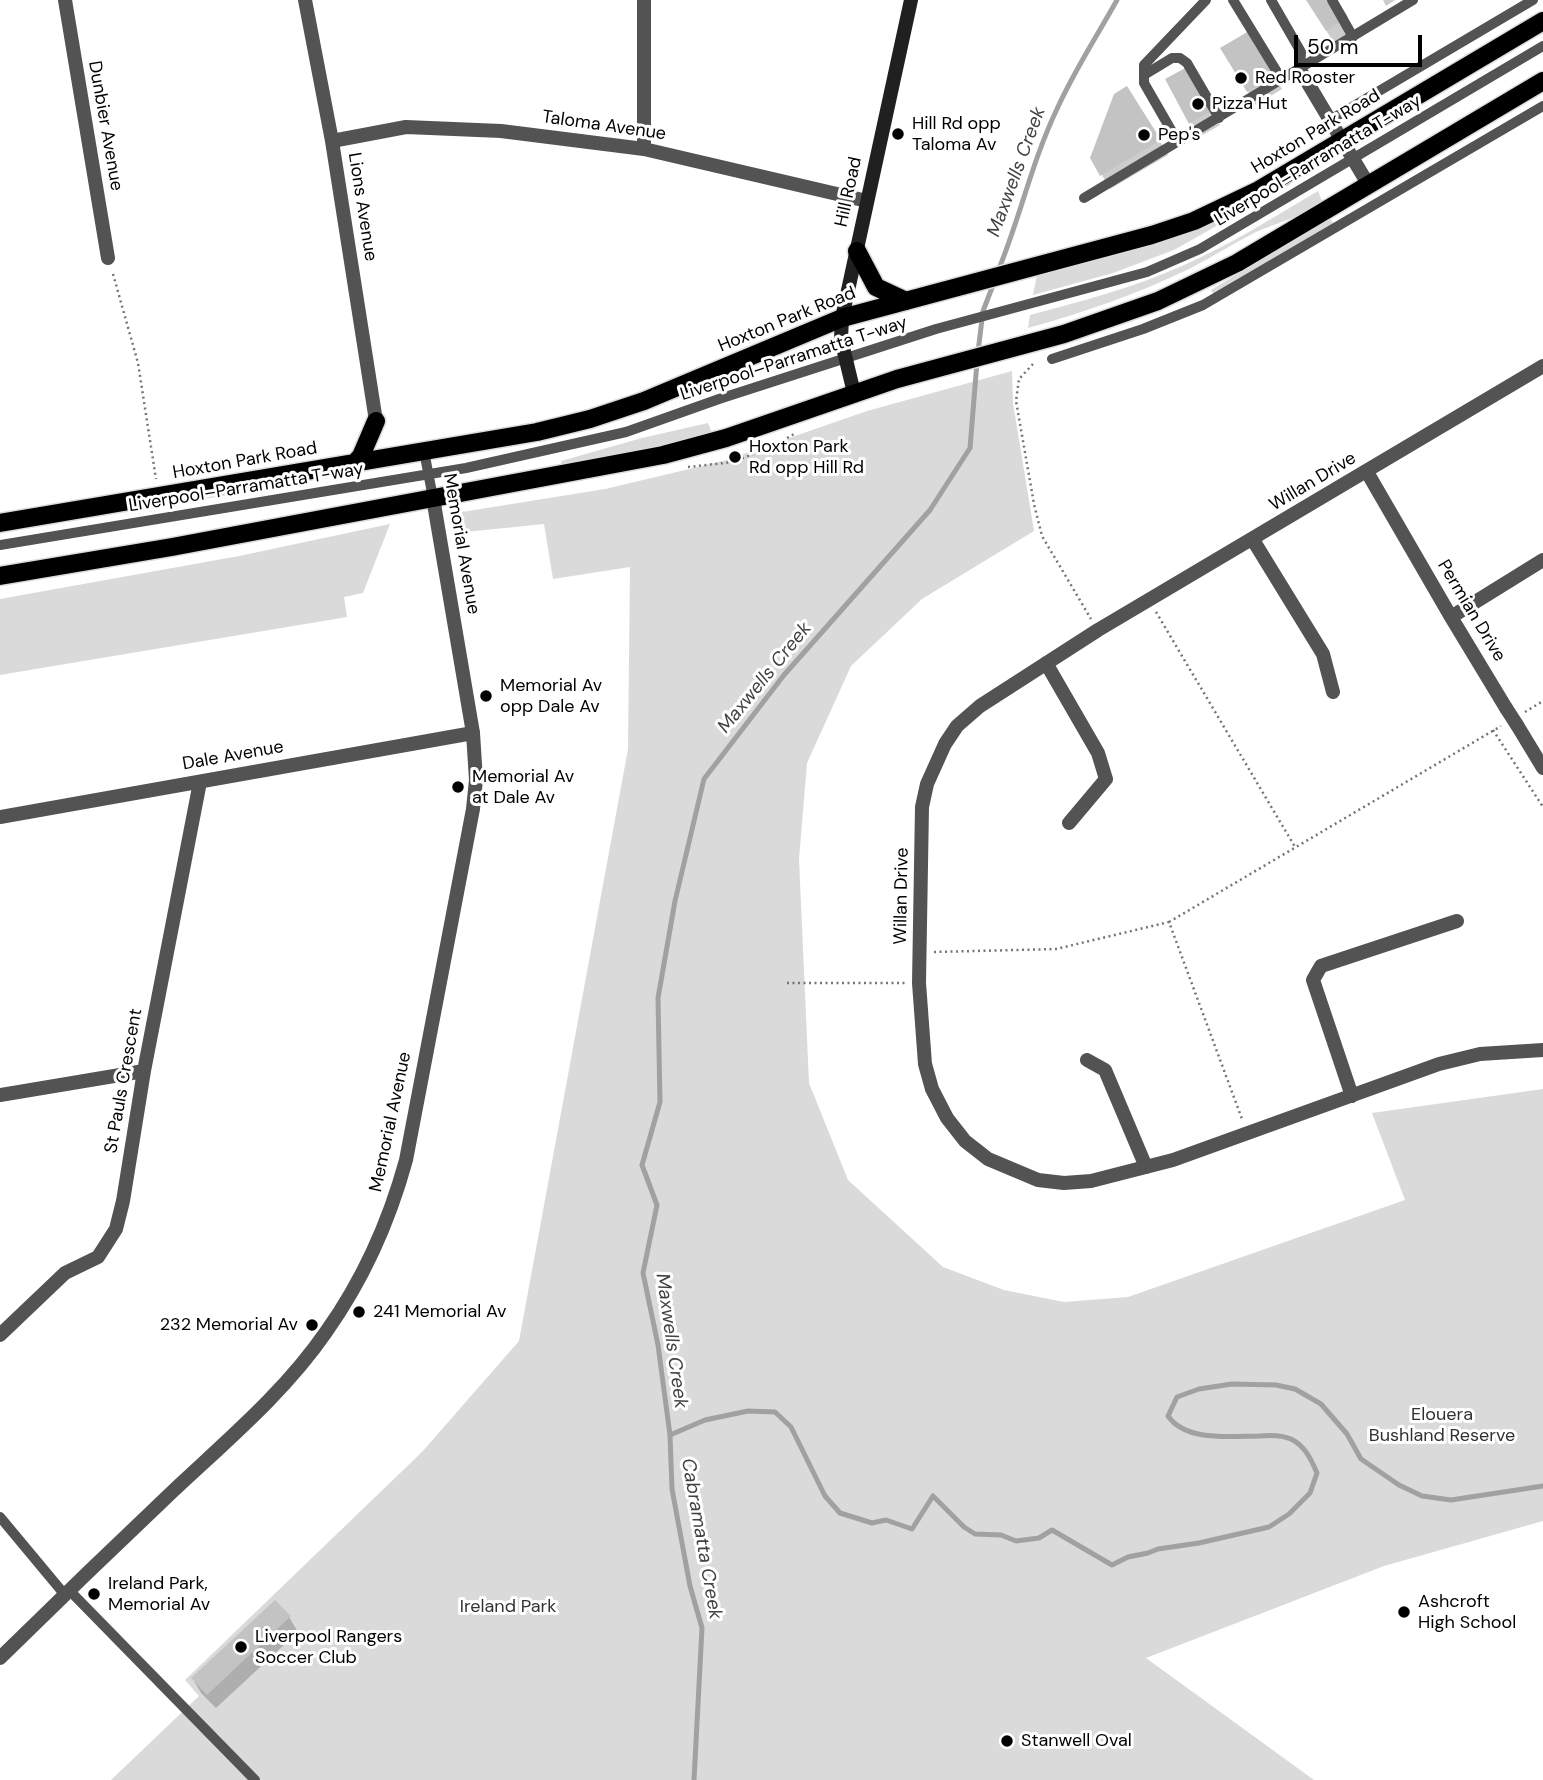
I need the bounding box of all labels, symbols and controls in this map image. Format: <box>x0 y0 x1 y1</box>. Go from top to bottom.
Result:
scale bar <box>1298 21 1426 65</box>
text: 50 m <box>1307 33 1358 61</box>
street label: Dunbier Avenue <box>83 59 127 193</box>
place label: Red Rooster <box>1255 67 1355 89</box>
marker: Red Rooster <box>1233 70 1249 86</box>
street label: Hoxton Park Road <box>1248 85 1384 179</box>
street label: Liverpool–Parramatta T-way <box>1211 91 1425 231</box>
place label: Pizza Hut <box>1212 93 1287 115</box>
marker: Pizza Hut <box>1190 96 1206 112</box>
water label: Maxwells Creek <box>983 104 1051 240</box>
street label: Taloma Avenue <box>541 107 667 145</box>
place label: Hill Rd opp Taloma Av <box>912 113 1001 156</box>
place label: Pep's <box>1158 124 1201 146</box>
marker: Hill Rd opp Taloma Av <box>890 126 906 142</box>
marker: Pep's <box>1136 127 1152 143</box>
street label: Lions Avenue <box>343 151 381 263</box>
street label: Hill Road <box>831 155 867 229</box>
street label: Hoxton Park Road <box>715 283 859 357</box>
street label: Liverpool–Parramatta T-way <box>678 312 910 406</box>
place label: Hoxton Park Rd opp Hill Rd <box>749 436 864 478</box>
street label: Hoxton Park Road <box>171 438 319 484</box>
street label: Willan Drive <box>1266 448 1360 516</box>
marker: Hoxton Park Rd opp Hill Rd <box>727 449 743 465</box>
street label: Liverpool–Parramatta T-way <box>127 459 365 517</box>
street label: Memorial Avenue <box>438 472 484 616</box>
street label: Permian Drive <box>1432 556 1510 666</box>
water label: Maxwells Creek <box>713 618 817 738</box>
place label: Memorial Av opp Dale Av <box>500 675 602 718</box>
marker: Memorial Av opp Dale Av <box>478 688 494 704</box>
street label: Dale Avenue <box>181 736 285 776</box>
place label: Memorial Av at Dale Av <box>472 766 574 808</box>
marker: Memorial Av at Dale Av <box>450 779 466 795</box>
street label: Willan Drive <box>890 847 914 945</box>
street label: St Pauls Crescent <box>101 1007 147 1155</box>
street label: Memorial Avenue <box>366 1050 416 1194</box>
water label: Maxwells Creek <box>650 1272 692 1410</box>
place label: 241 Memorial Av <box>373 1301 507 1323</box>
marker: 241 Memorial Av <box>351 1304 367 1320</box>
place label: 232 Memorial Av <box>160 1314 298 1336</box>
marker: 232 Memorial Av <box>304 1317 320 1333</box>
park label: Elouera Bushland Reserve <box>1369 1404 1515 1446</box>
water label: Cabramatta Creek <box>676 1457 726 1621</box>
place label: Ireland Park, Memorial Av <box>108 1573 210 1616</box>
marker: Ireland Park, Memorial Av <box>86 1586 102 1602</box>
place label: Ashcroft High School <box>1418 1591 1516 1634</box>
park label: Ireland Park <box>460 1596 556 1618</box>
marker: Ashcroft High School <box>1396 1604 1412 1620</box>
place label: Liverpool Rangers Soccer Club <box>255 1626 402 1668</box>
marker: Liverpool Rangers Soccer Club <box>233 1639 249 1655</box>
place label: Stanwell Oval <box>1021 1730 1132 1752</box>
marker: Stanwell Oval <box>999 1733 1015 1749</box>

